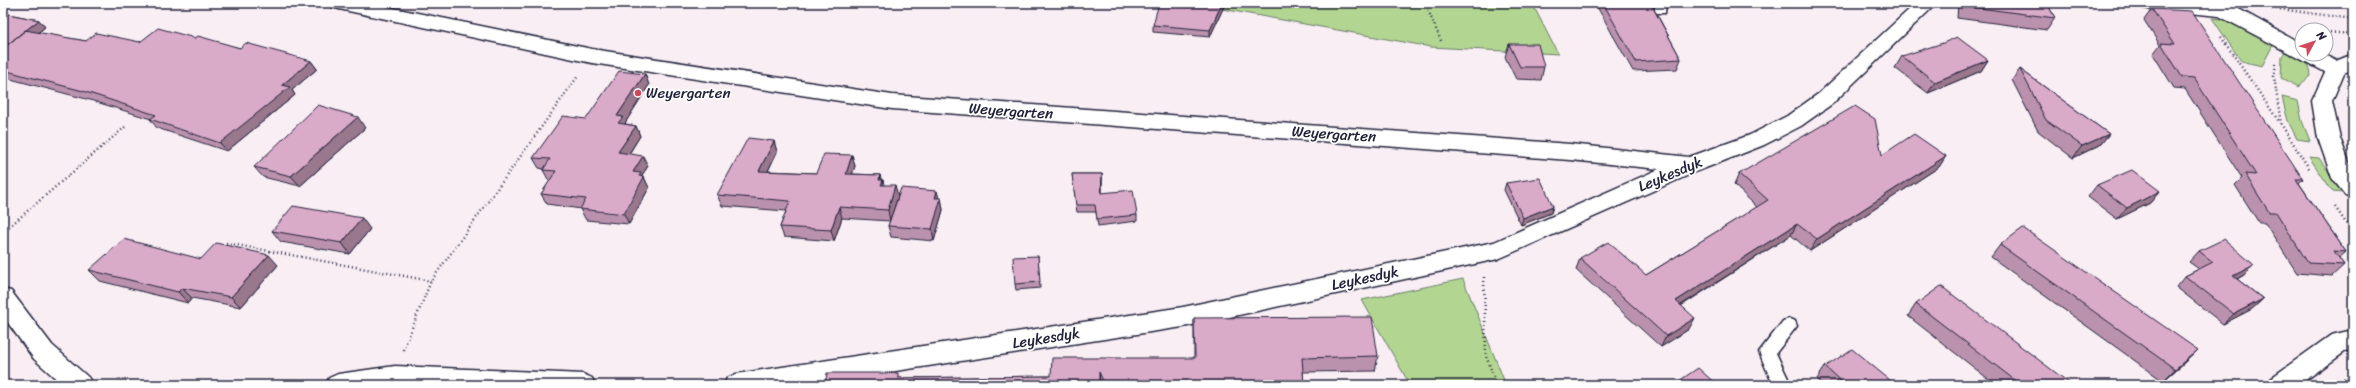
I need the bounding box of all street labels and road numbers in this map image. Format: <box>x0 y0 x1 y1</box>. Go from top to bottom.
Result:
street label: Weyergarten <box>968 95 1054 127</box>
street label: Weyergarten <box>1291 118 1377 150</box>
street label: Leykesdyk <box>1634 149 1706 199</box>
street label: Leykesdyk <box>1329 258 1401 298</box>
street label: Leykesdyk <box>1010 320 1082 356</box>

